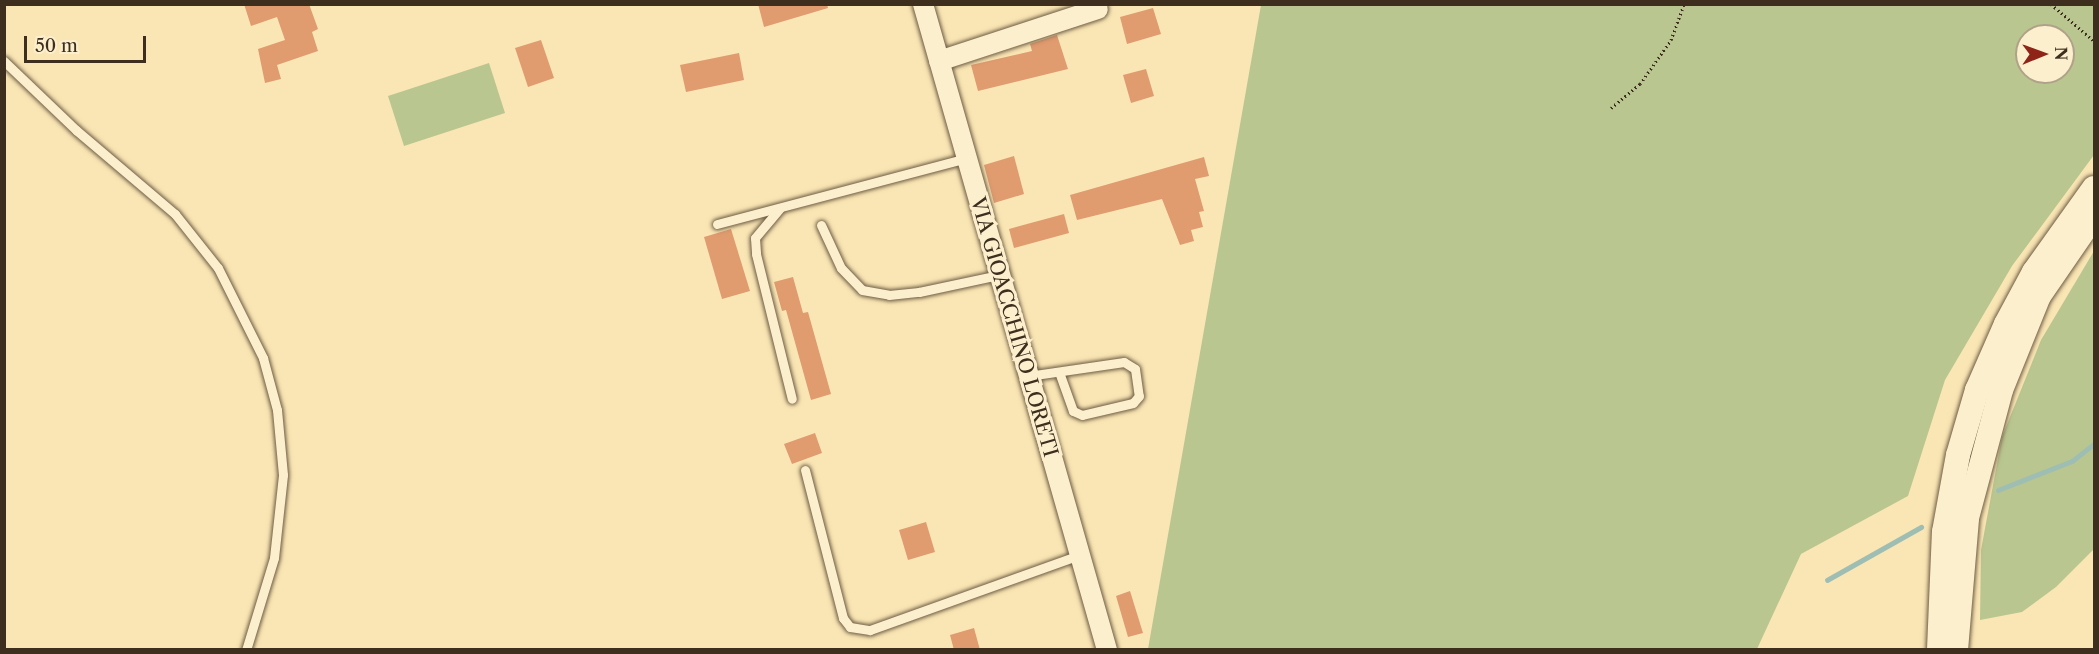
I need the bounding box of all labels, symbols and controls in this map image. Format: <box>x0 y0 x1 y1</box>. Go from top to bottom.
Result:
scale bar <box>27 24 148 62</box>
north arrow <box>2015 24 2075 84</box>
text: 50 m <box>35 35 78 57</box>
text: N <box>2051 47 2071 61</box>
street label: VIA GIOACCHINO LORETI <box>965 194 1063 460</box>

